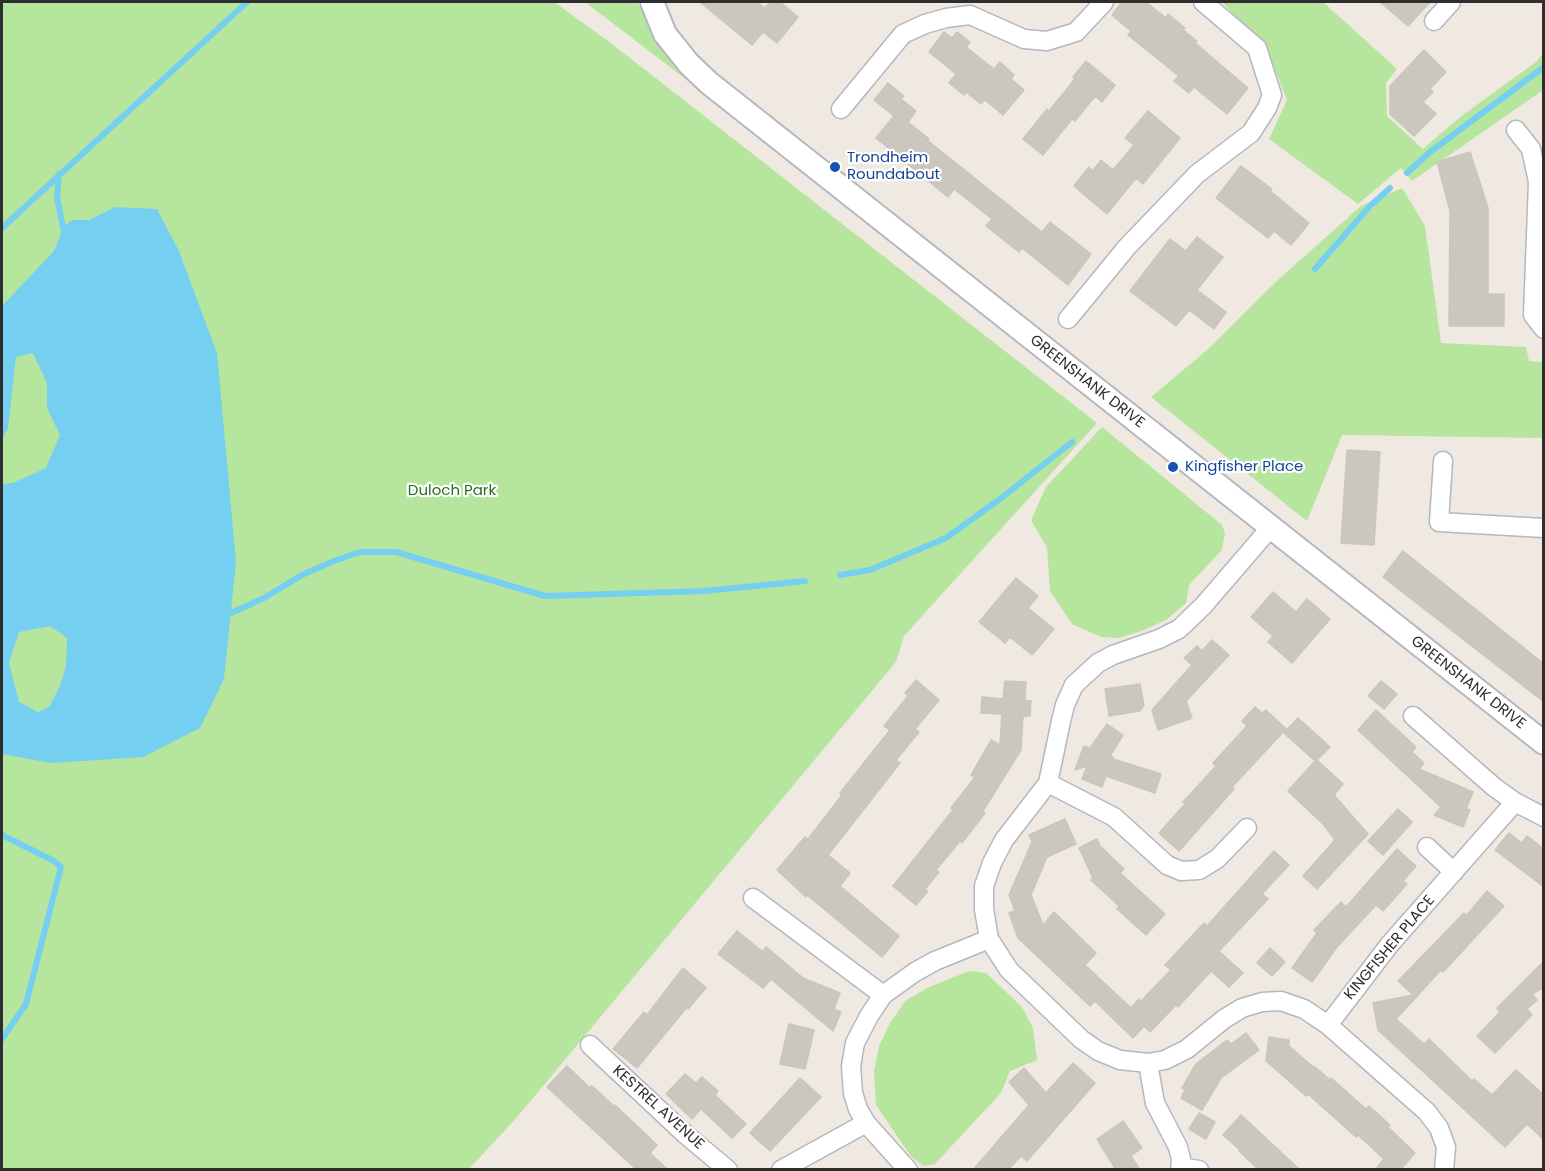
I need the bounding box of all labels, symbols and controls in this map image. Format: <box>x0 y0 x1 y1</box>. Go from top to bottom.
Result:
place label: Trondheim Roundabout <box>847 149 940 184</box>
marker: Trondheim Roundabout <box>828 160 842 174</box>
street label: GREENSHANK DRIVE <box>1026 332 1148 432</box>
place label: Kingfisher Place <box>1185 458 1303 476</box>
marker: Kingfisher Place <box>1166 460 1180 474</box>
park label: Duloch Park <box>408 482 496 500</box>
street label: GREENSHANK DRIVE <box>1407 633 1529 733</box>
street label: KINGFISHER PLACE <box>1341 892 1439 1004</box>
street label: KESTREL AVENUE <box>608 1062 708 1154</box>

